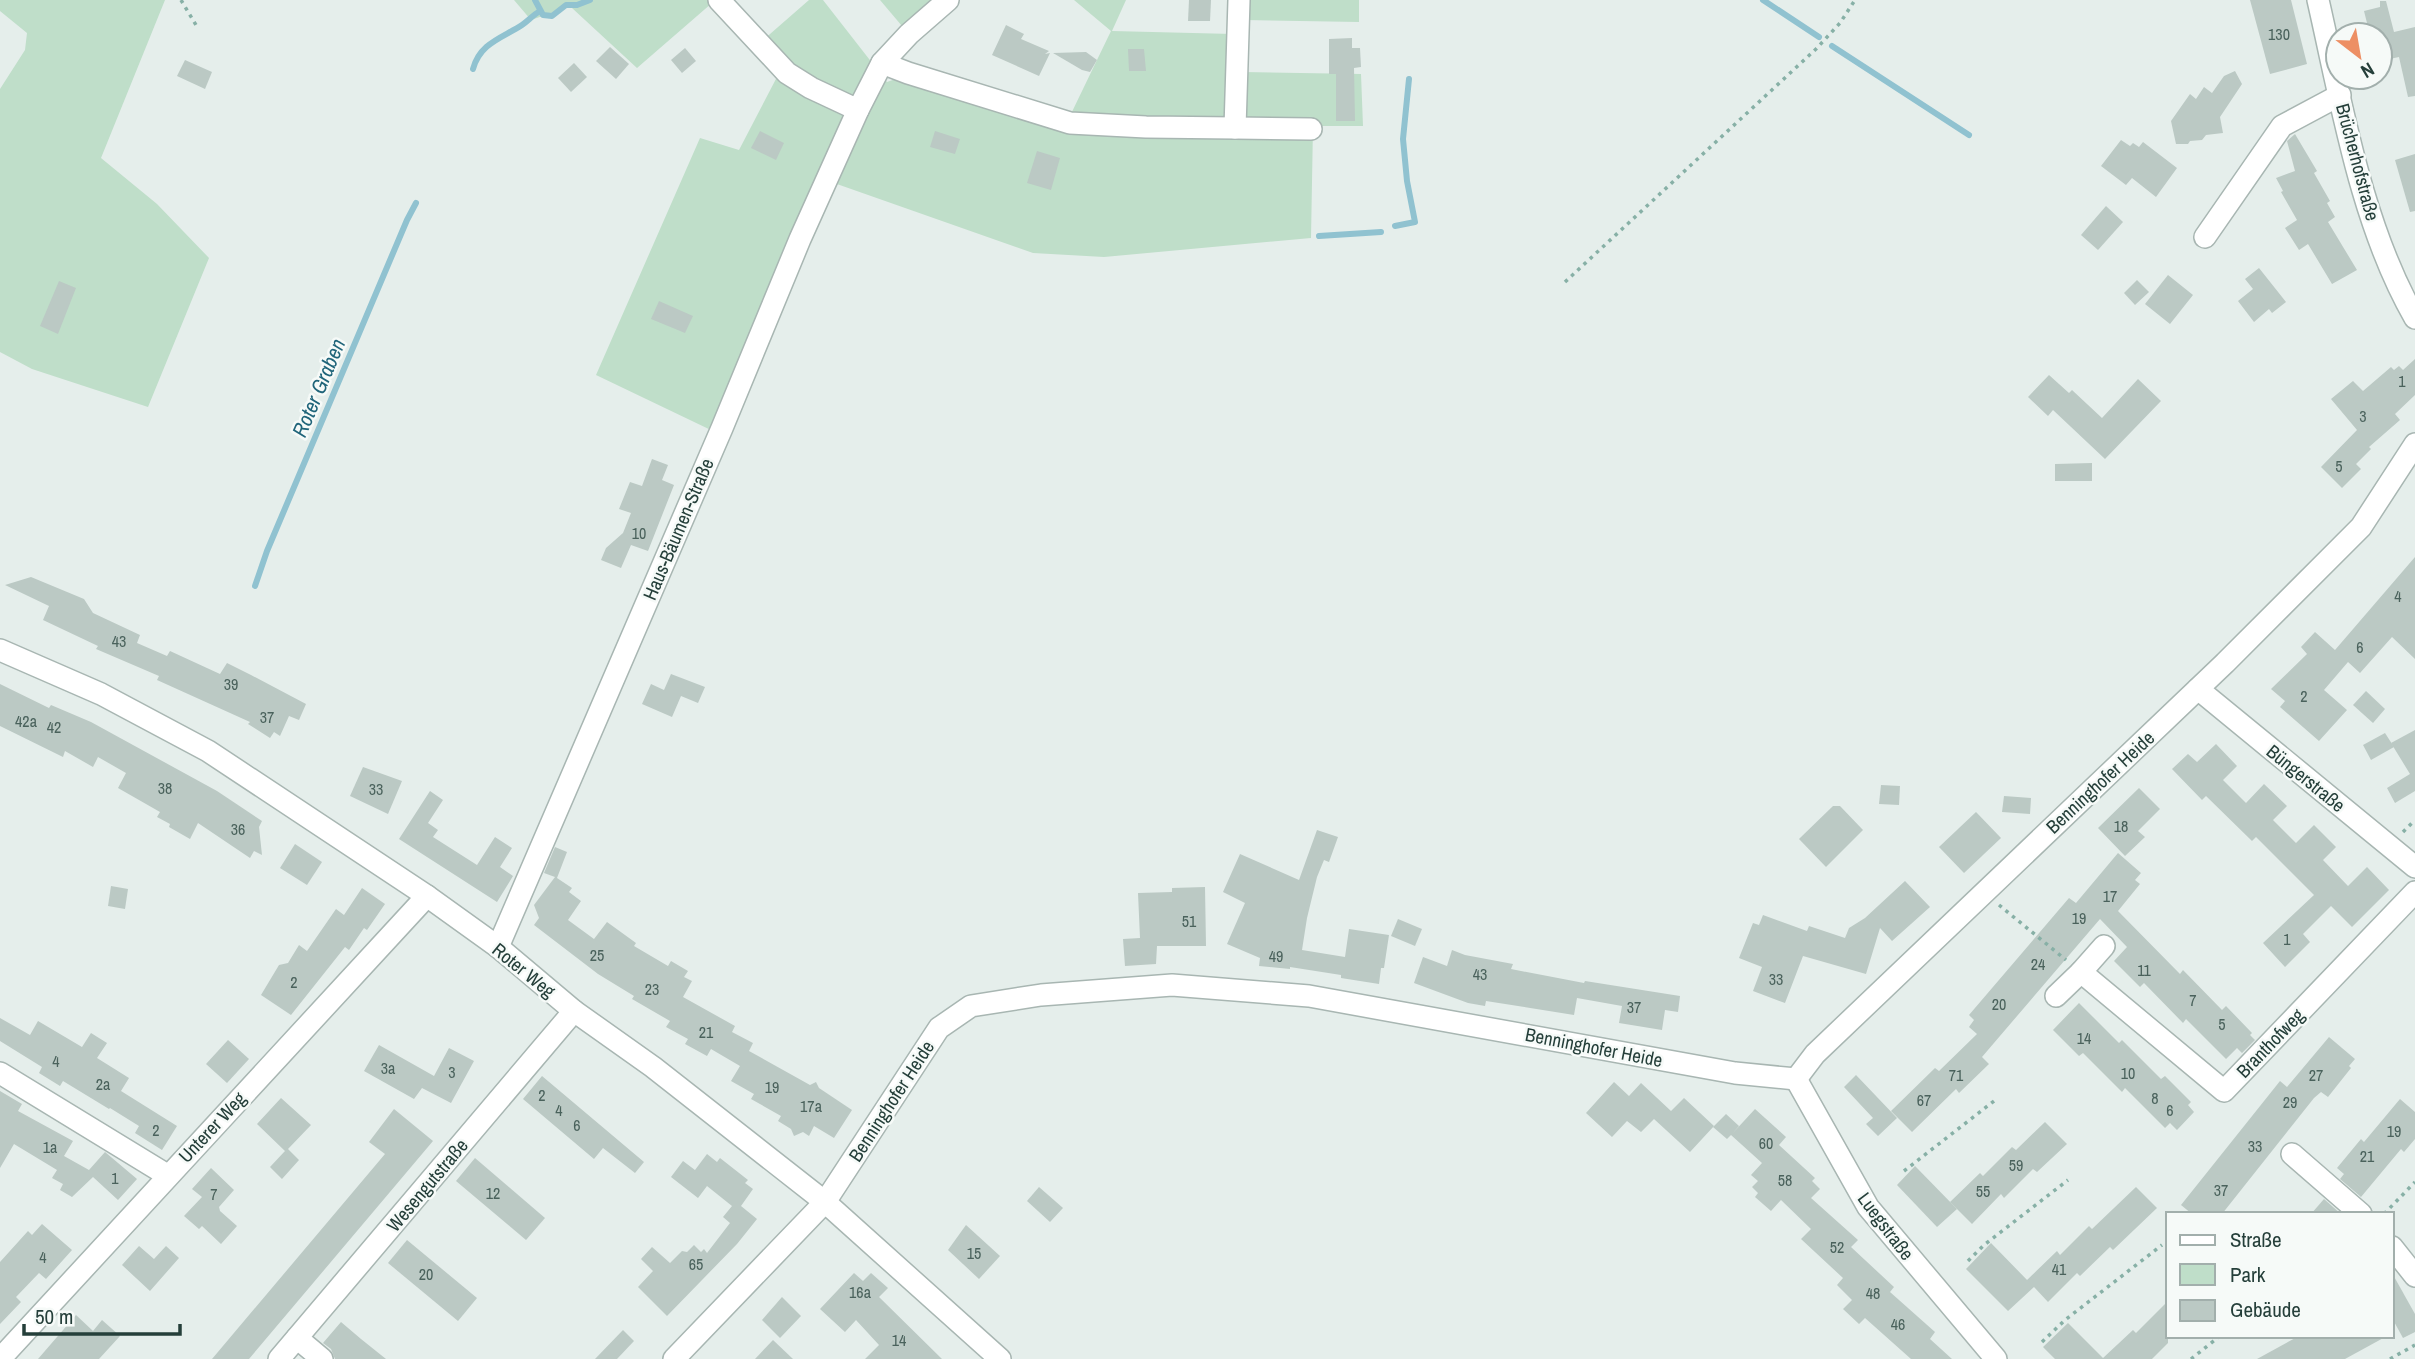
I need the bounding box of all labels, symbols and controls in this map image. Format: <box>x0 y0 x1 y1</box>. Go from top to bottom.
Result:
north arrow <box>2324 21 2394 91</box>
house number: 130 <box>2268 23 2290 45</box>
text: N <box>2356 57 2379 85</box>
street label: Brücherhofstraße <box>2330 100 2386 224</box>
water label: Roter Graben <box>285 334 352 441</box>
house number: 1 <box>2398 370 2406 392</box>
house number: 3 <box>2359 405 2367 427</box>
street label: Haus-Bäumen-Straße <box>636 454 720 604</box>
house number: 5 <box>2335 455 2343 477</box>
house number: 10 <box>632 522 646 544</box>
house number: 4 <box>2394 585 2402 607</box>
house number: 43 <box>112 630 126 652</box>
house number: 6 <box>2356 636 2364 658</box>
house number: 39 <box>224 673 238 695</box>
house number: 2 <box>2300 685 2308 707</box>
house number: 37 <box>260 706 274 728</box>
house number: 42a <box>15 710 38 732</box>
house number: 42 <box>47 716 61 738</box>
street label: Benninghofer Heide <box>2040 725 2160 839</box>
street label: Büngerstraße <box>2261 738 2351 818</box>
house number: 38 <box>158 777 172 799</box>
house number: 33 <box>369 778 383 800</box>
house number: 18 <box>2114 815 2128 837</box>
house number: 36 <box>231 818 245 840</box>
house number: 17 <box>2103 885 2117 907</box>
house number: 19 <box>2072 907 2086 929</box>
house number: 51 <box>1182 910 1197 932</box>
house number: 1 <box>2283 928 2291 950</box>
street label: Roter Weg <box>487 937 561 1004</box>
house number: 25 <box>590 944 604 966</box>
house number: 49 <box>1269 945 1283 967</box>
house number: 24 <box>2031 953 2045 975</box>
house number: 11 <box>2137 959 2152 981</box>
house number: 43 <box>1473 963 1487 985</box>
house number: 33 <box>1769 968 1783 990</box>
house number: 2 <box>290 971 298 993</box>
house number: 23 <box>645 978 659 1000</box>
house number: 7 <box>2189 989 2197 1011</box>
house number: 20 <box>1992 993 2006 1015</box>
house number: 37 <box>1627 996 1641 1018</box>
street label: Branthofweg <box>2230 1002 2310 1083</box>
house number: 5 <box>2218 1013 2226 1035</box>
house number: 21 <box>699 1021 714 1043</box>
street label: Benninghofer Heide <box>1523 1021 1665 1073</box>
house number: 14 <box>2077 1027 2091 1049</box>
street label: Benninghofer Heide <box>842 1035 940 1167</box>
house number: 4 <box>52 1050 60 1072</box>
house number: 3a <box>381 1057 396 1079</box>
house number: 3 <box>448 1061 456 1083</box>
house number: 10 <box>2121 1062 2135 1084</box>
house number: 71 <box>1949 1064 1964 1086</box>
house number: 27 <box>2309 1064 2323 1086</box>
house number: 2a <box>96 1073 111 1095</box>
house number: 19 <box>765 1076 779 1098</box>
house number: 2 <box>538 1084 546 1106</box>
street label: Unterer Weg <box>172 1086 252 1168</box>
house number: 8 <box>2151 1087 2159 1109</box>
house number: 67 <box>1917 1089 1931 1111</box>
house number: 29 <box>2283 1091 2297 1113</box>
house number: 17a <box>800 1095 823 1117</box>
house number: 4 <box>555 1099 563 1121</box>
house number: 6 <box>2166 1099 2174 1121</box>
house number: 6 <box>573 1114 581 1136</box>
house number: 2 <box>152 1119 160 1141</box>
house number: 19 <box>2387 1120 2401 1142</box>
house number: 60 <box>1759 1132 1773 1154</box>
street label: Wesengutstraße <box>380 1133 474 1237</box>
house number: 33 <box>2248 1135 2262 1157</box>
house number: 1a <box>43 1136 58 1158</box>
house number: 21 <box>2360 1145 2375 1167</box>
house number: 59 <box>2009 1154 2023 1176</box>
house number: 1 <box>111 1167 119 1189</box>
house number: 58 <box>1778 1169 1792 1191</box>
house number: 37 <box>2214 1179 2228 1201</box>
house number: 55 <box>1976 1180 1990 1202</box>
house number: 12 <box>486 1182 500 1204</box>
house number: 7 <box>210 1183 218 1205</box>
street label: Luegstraße <box>1852 1187 1920 1265</box>
legend <box>2166 1212 2394 1338</box>
text: Straße <box>2230 1225 2282 1254</box>
house number: 52 <box>1830 1236 1844 1258</box>
house number: 15 <box>967 1242 981 1264</box>
house number: 4 <box>39 1246 47 1268</box>
house number: 65 <box>689 1253 703 1275</box>
house number: 41 <box>2052 1258 2067 1280</box>
text: Park <box>2230 1260 2266 1289</box>
house number: 20 <box>419 1263 433 1285</box>
house number: 16a <box>849 1281 872 1303</box>
house number: 48 <box>1866 1282 1880 1304</box>
scale bar <box>24 1292 180 1336</box>
text: Gebäude <box>2230 1295 2301 1324</box>
text: 50 m <box>35 1302 73 1331</box>
house number: 46 <box>1891 1313 1905 1335</box>
house number: 14 <box>892 1329 906 1351</box>

